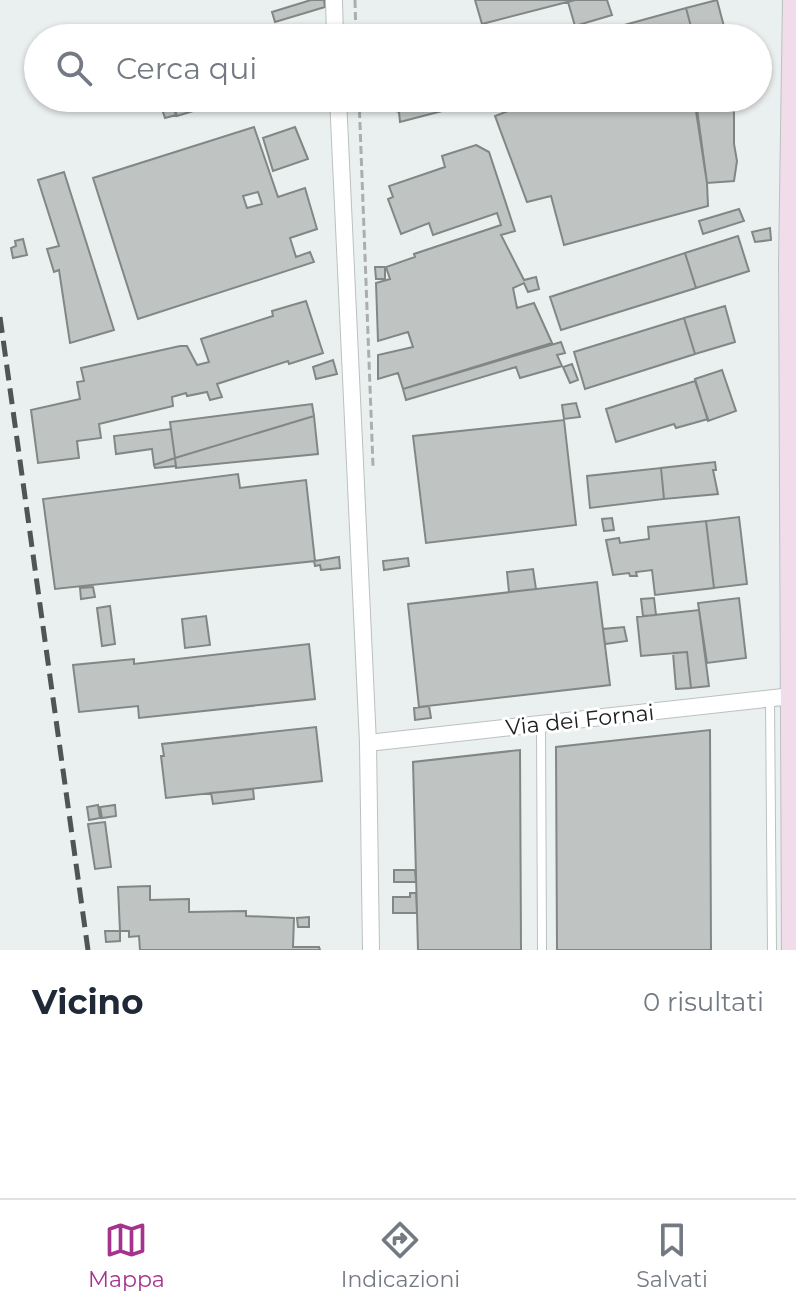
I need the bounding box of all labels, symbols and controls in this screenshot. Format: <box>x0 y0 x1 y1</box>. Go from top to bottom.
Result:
search box <box>24 24 772 112</box>
icon: search <box>52 46 96 90</box>
text: Cerca qui <box>116 50 257 87</box>
street label: Via dei Fornai <box>504 699 656 741</box>
text: Vicino <box>32 981 144 1023</box>
text: 0 risultati <box>643 986 764 1018</box>
tab: Mappa <box>88 1218 165 1293</box>
tab: Indicazioni <box>341 1218 460 1293</box>
tab: Salvati <box>636 1218 708 1293</box>

